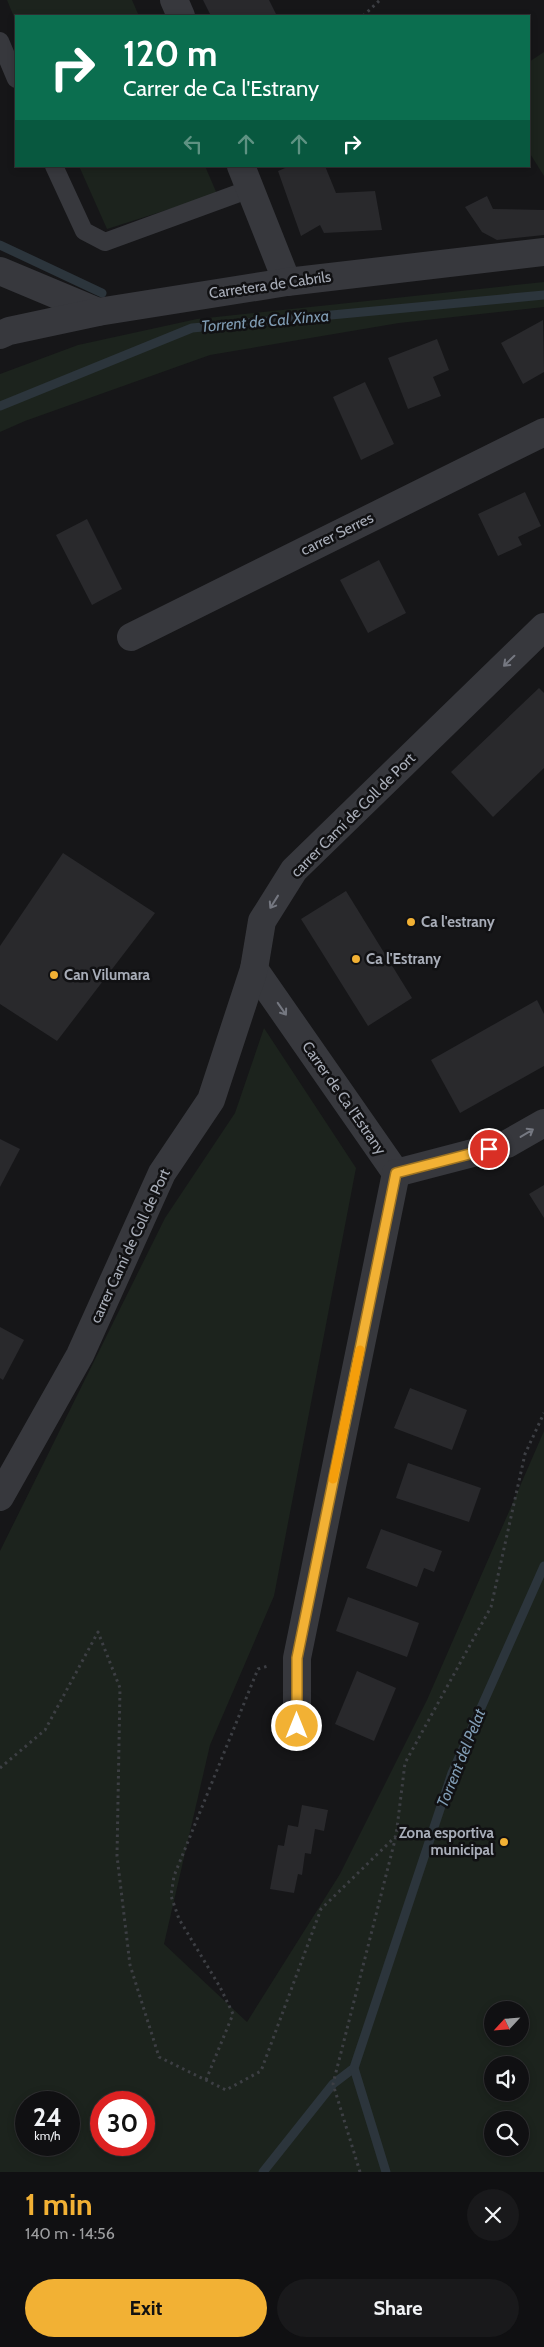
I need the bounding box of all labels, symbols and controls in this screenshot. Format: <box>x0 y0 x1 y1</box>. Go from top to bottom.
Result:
text: 120 m <box>123 32 217 75</box>
icon: right <box>40 35 105 100</box>
text: Carrer de Ca l'Estrany <box>123 75 319 102</box>
icon: left <box>179 130 207 158</box>
icon: ahead <box>232 130 260 158</box>
icon: ahead <box>285 130 313 158</box>
icon: right <box>338 130 366 158</box>
street label: Carretera de Cabrils <box>208 268 332 302</box>
water label: Torrent de Cal Xinxa <box>200 306 330 336</box>
street label: carrer Serres <box>298 509 376 559</box>
one-way arrow <box>503 655 515 667</box>
street label: carrer Camí de Coll de Port <box>287 749 419 881</box>
one-way arrow <box>268 894 278 908</box>
place label: Ca l'estrany <box>421 913 496 931</box>
marker: Ca l'estrany <box>405 916 417 928</box>
place label: Ca l'Estrany <box>366 950 442 968</box>
marker: Ca l'Estrany <box>350 953 362 965</box>
place label: Can Vilumara <box>64 966 151 984</box>
marker: Can Vilumara <box>48 969 60 981</box>
one-way arrow <box>277 1002 287 1016</box>
street label: Carrer de Ca l'Estrany <box>298 1038 390 1158</box>
one-way arrow <box>520 1127 534 1137</box>
pin <box>468 1128 510 1170</box>
icon: arrive <box>475 1135 503 1163</box>
street label: carrer Camí de Coll de Port <box>86 1166 174 1326</box>
position arrow <box>270 1699 322 1751</box>
water label: Torrent del Pelat <box>433 1705 490 1810</box>
place label: Zona esportiva municipal <box>399 1824 495 1859</box>
marker: Zona esportiva municipal <box>498 1836 510 1848</box>
north arrow <box>484 2001 529 2046</box>
map controls <box>484 2001 529 2156</box>
button: sound <box>484 2056 529 2101</box>
speed limit sign: 30 <box>90 2091 155 2156</box>
text: 24 <box>33 2102 62 2132</box>
button: search <box>484 2111 529 2156</box>
text: km/h <box>34 2128 61 2143</box>
text: 1 min <box>25 2186 93 2223</box>
button: close <box>467 2189 519 2241</box>
text: 140 m · 14:56 <box>25 2224 115 2243</box>
button: Exit <box>25 2279 267 2337</box>
button: Share <box>277 2279 519 2337</box>

